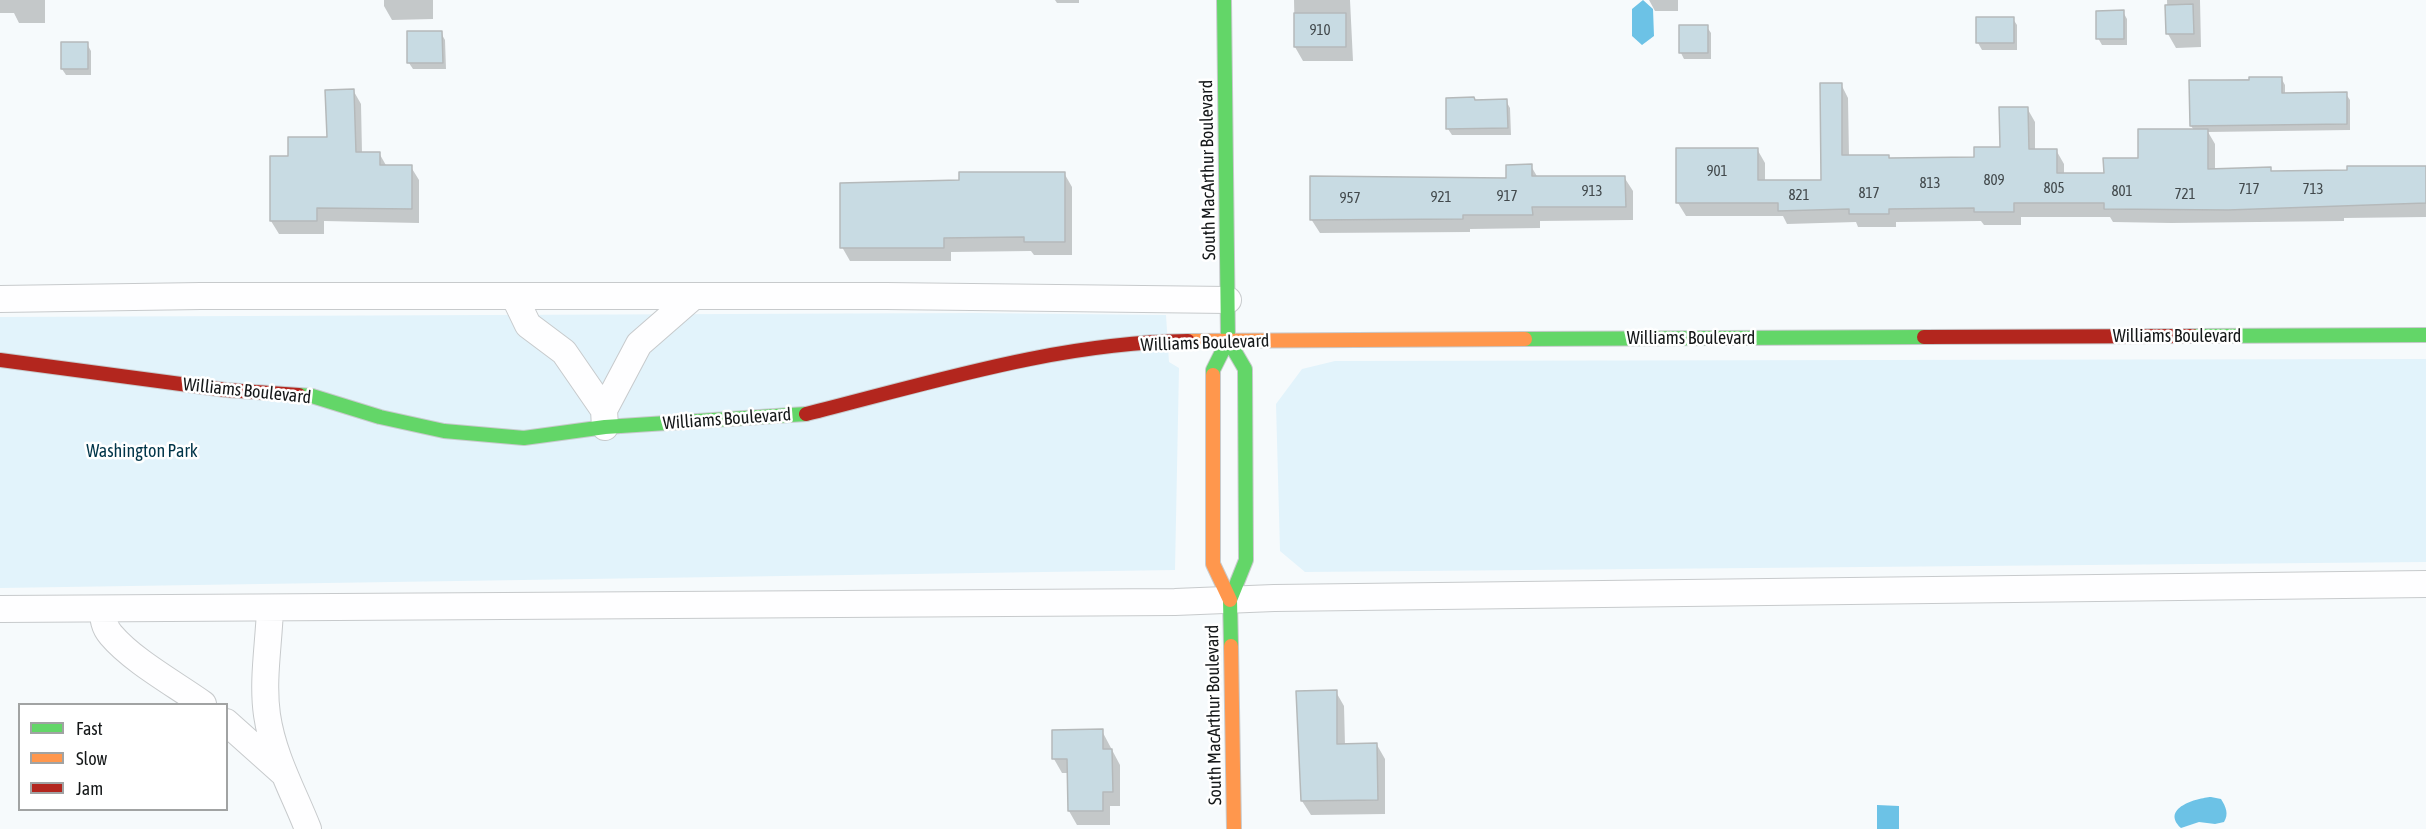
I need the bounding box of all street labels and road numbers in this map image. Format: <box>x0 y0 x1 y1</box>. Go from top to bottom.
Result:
street label: South MacArthur Boulevard <box>1196 80 1220 260</box>
street label: Williams Boulevard <box>2113 325 2241 347</box>
street label: Williams Boulevard <box>1627 327 1755 349</box>
street label: Williams Boulevard <box>1140 330 1270 356</box>
street label: Williams Boulevard <box>182 374 312 408</box>
street label: Williams Boulevard <box>662 404 792 434</box>
street label: South MacArthur Boulevard <box>1202 625 1226 805</box>

